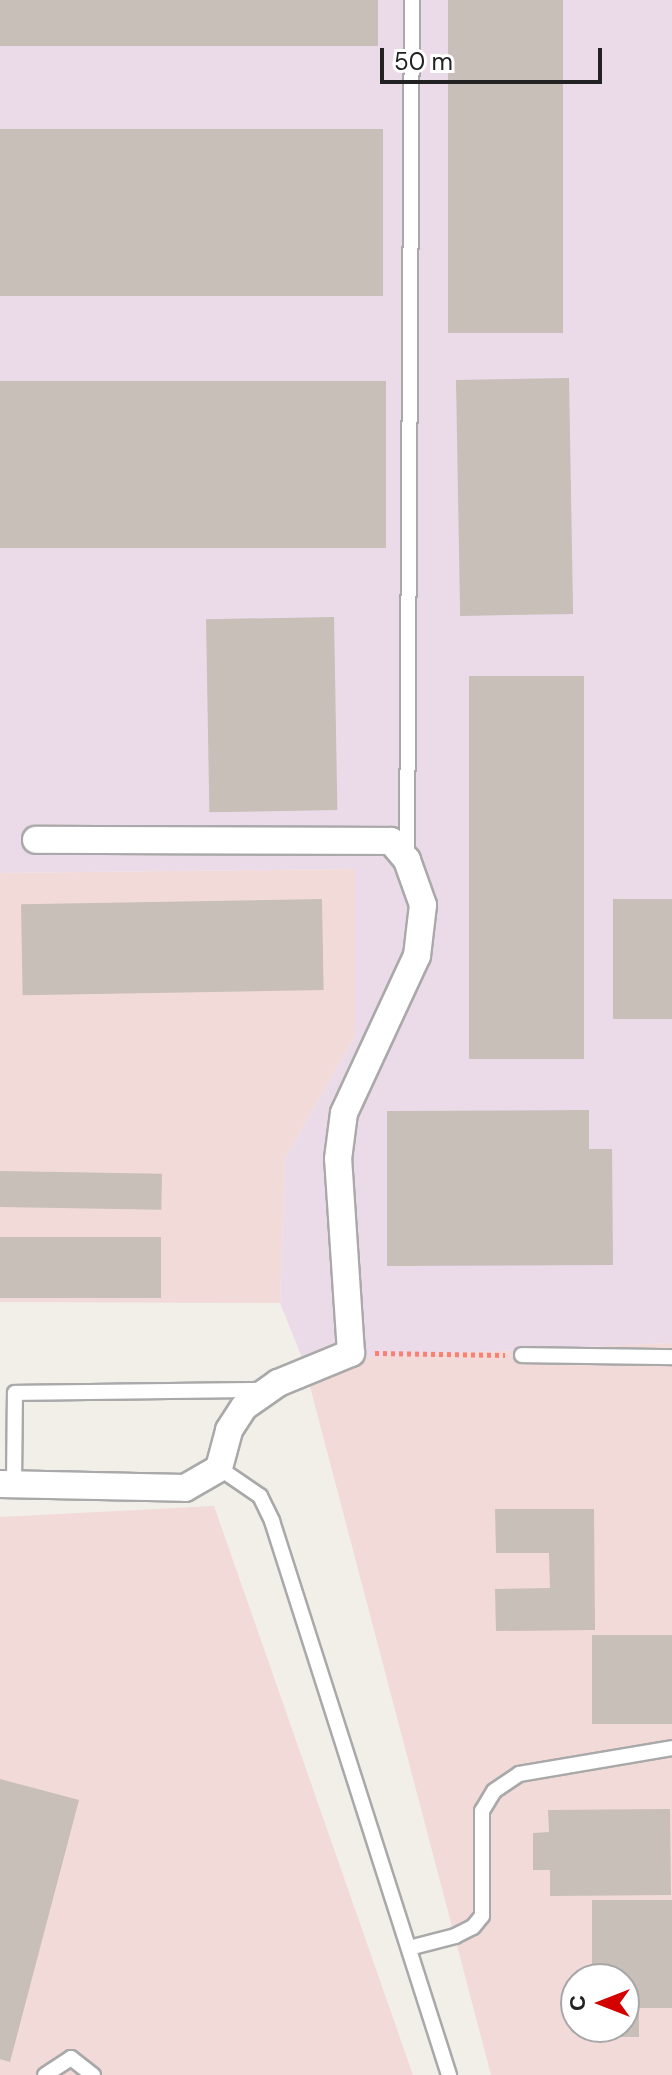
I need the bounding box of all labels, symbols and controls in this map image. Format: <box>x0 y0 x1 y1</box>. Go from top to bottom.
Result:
scale bar <box>384 32 606 82</box>
text: 50 m <box>394 46 453 77</box>
north arrow <box>560 1963 640 2043</box>
text: С <box>563 1995 592 2011</box>

